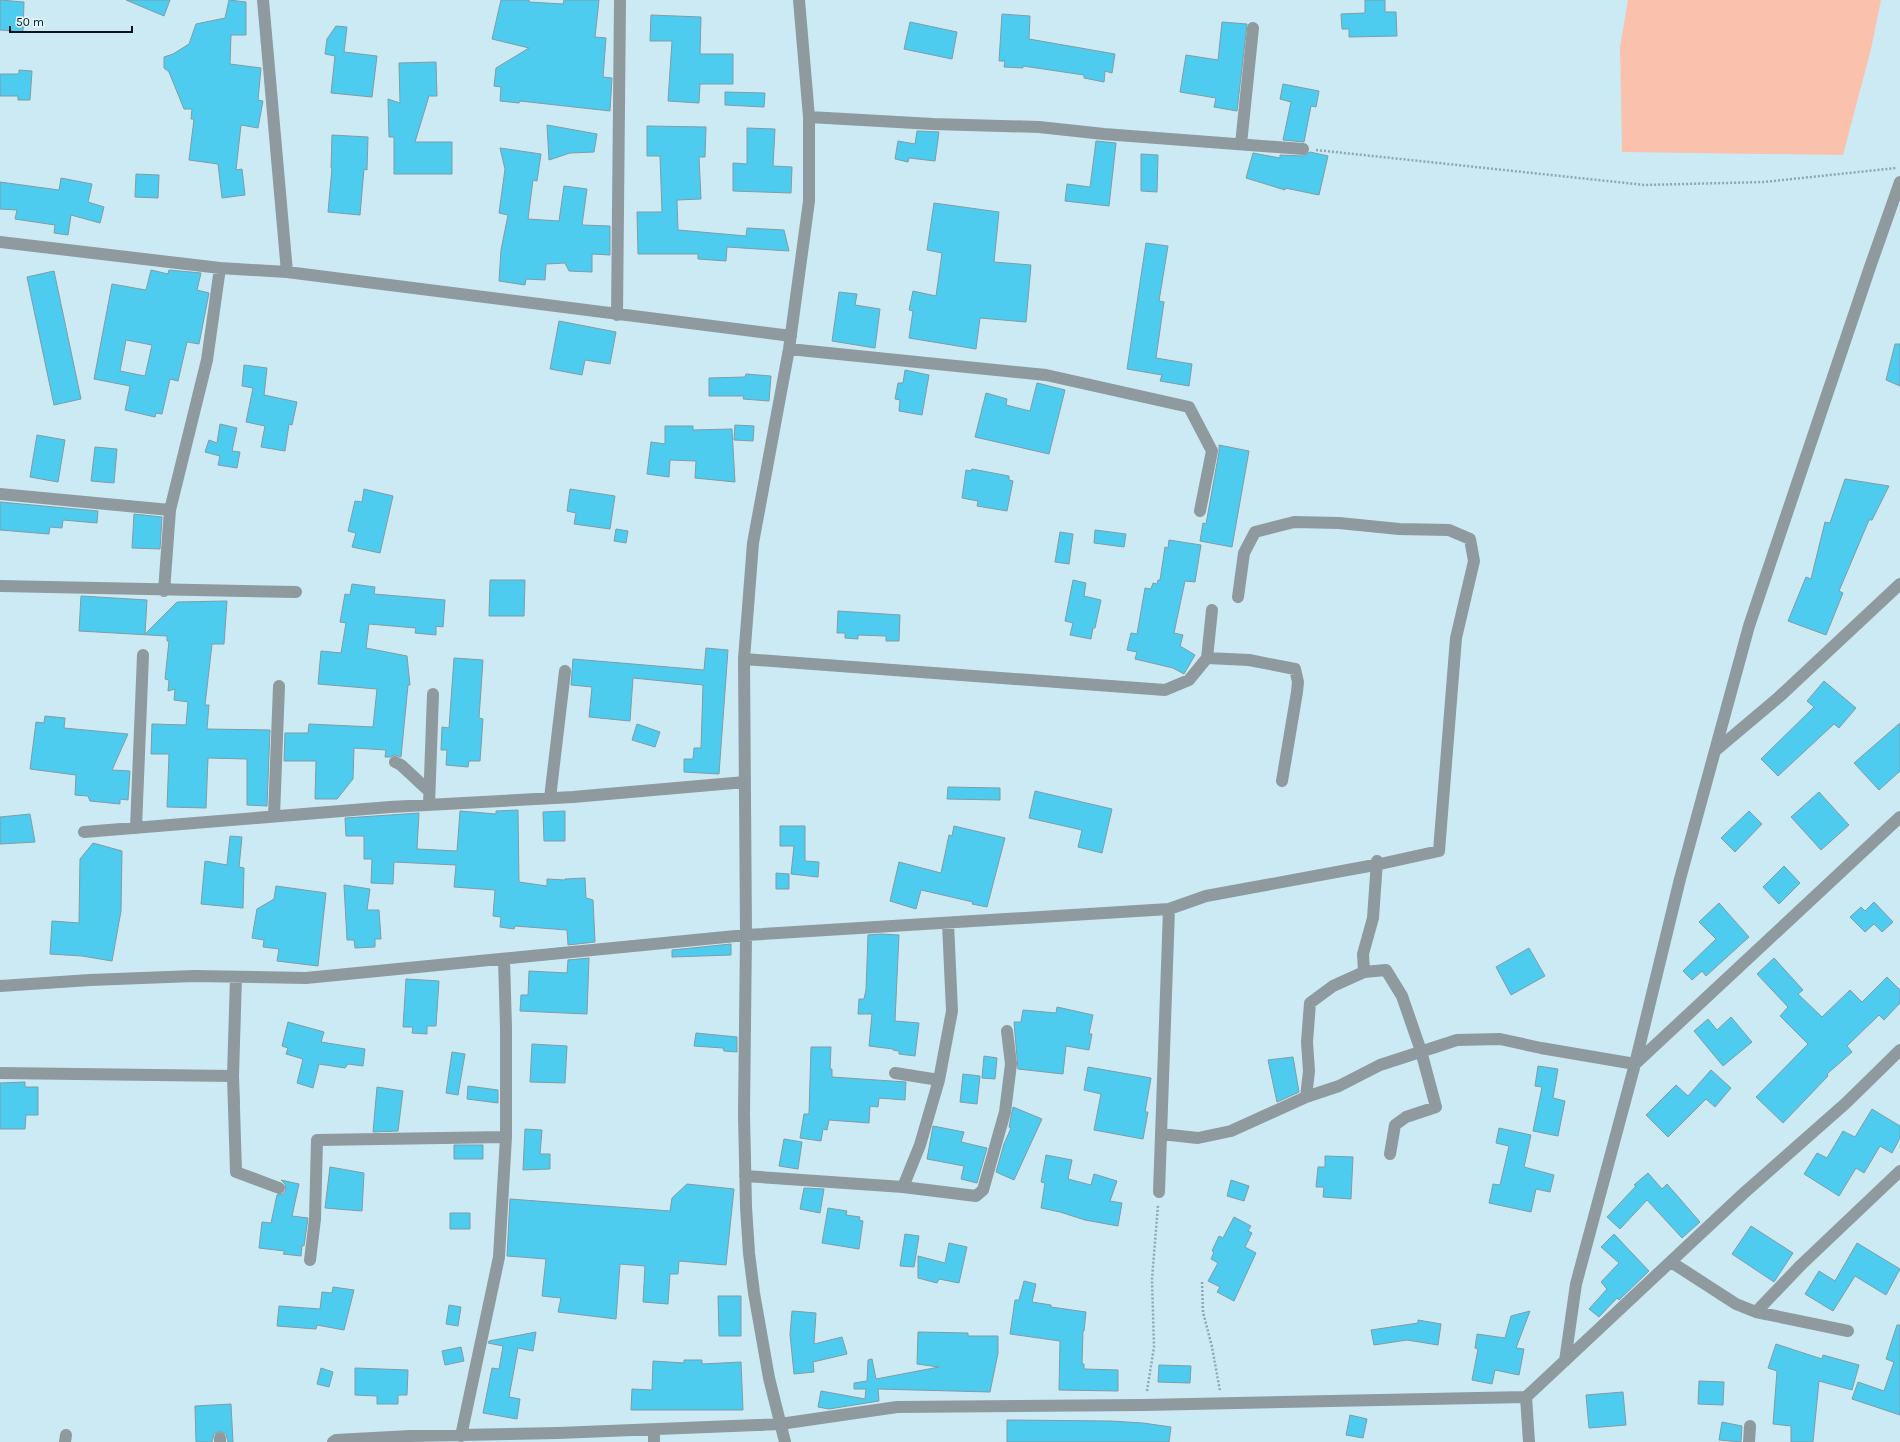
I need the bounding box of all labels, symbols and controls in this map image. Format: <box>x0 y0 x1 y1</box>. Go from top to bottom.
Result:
scale bar <box>10 8 132 34</box>
text: 50 m <box>16 15 44 29</box>

